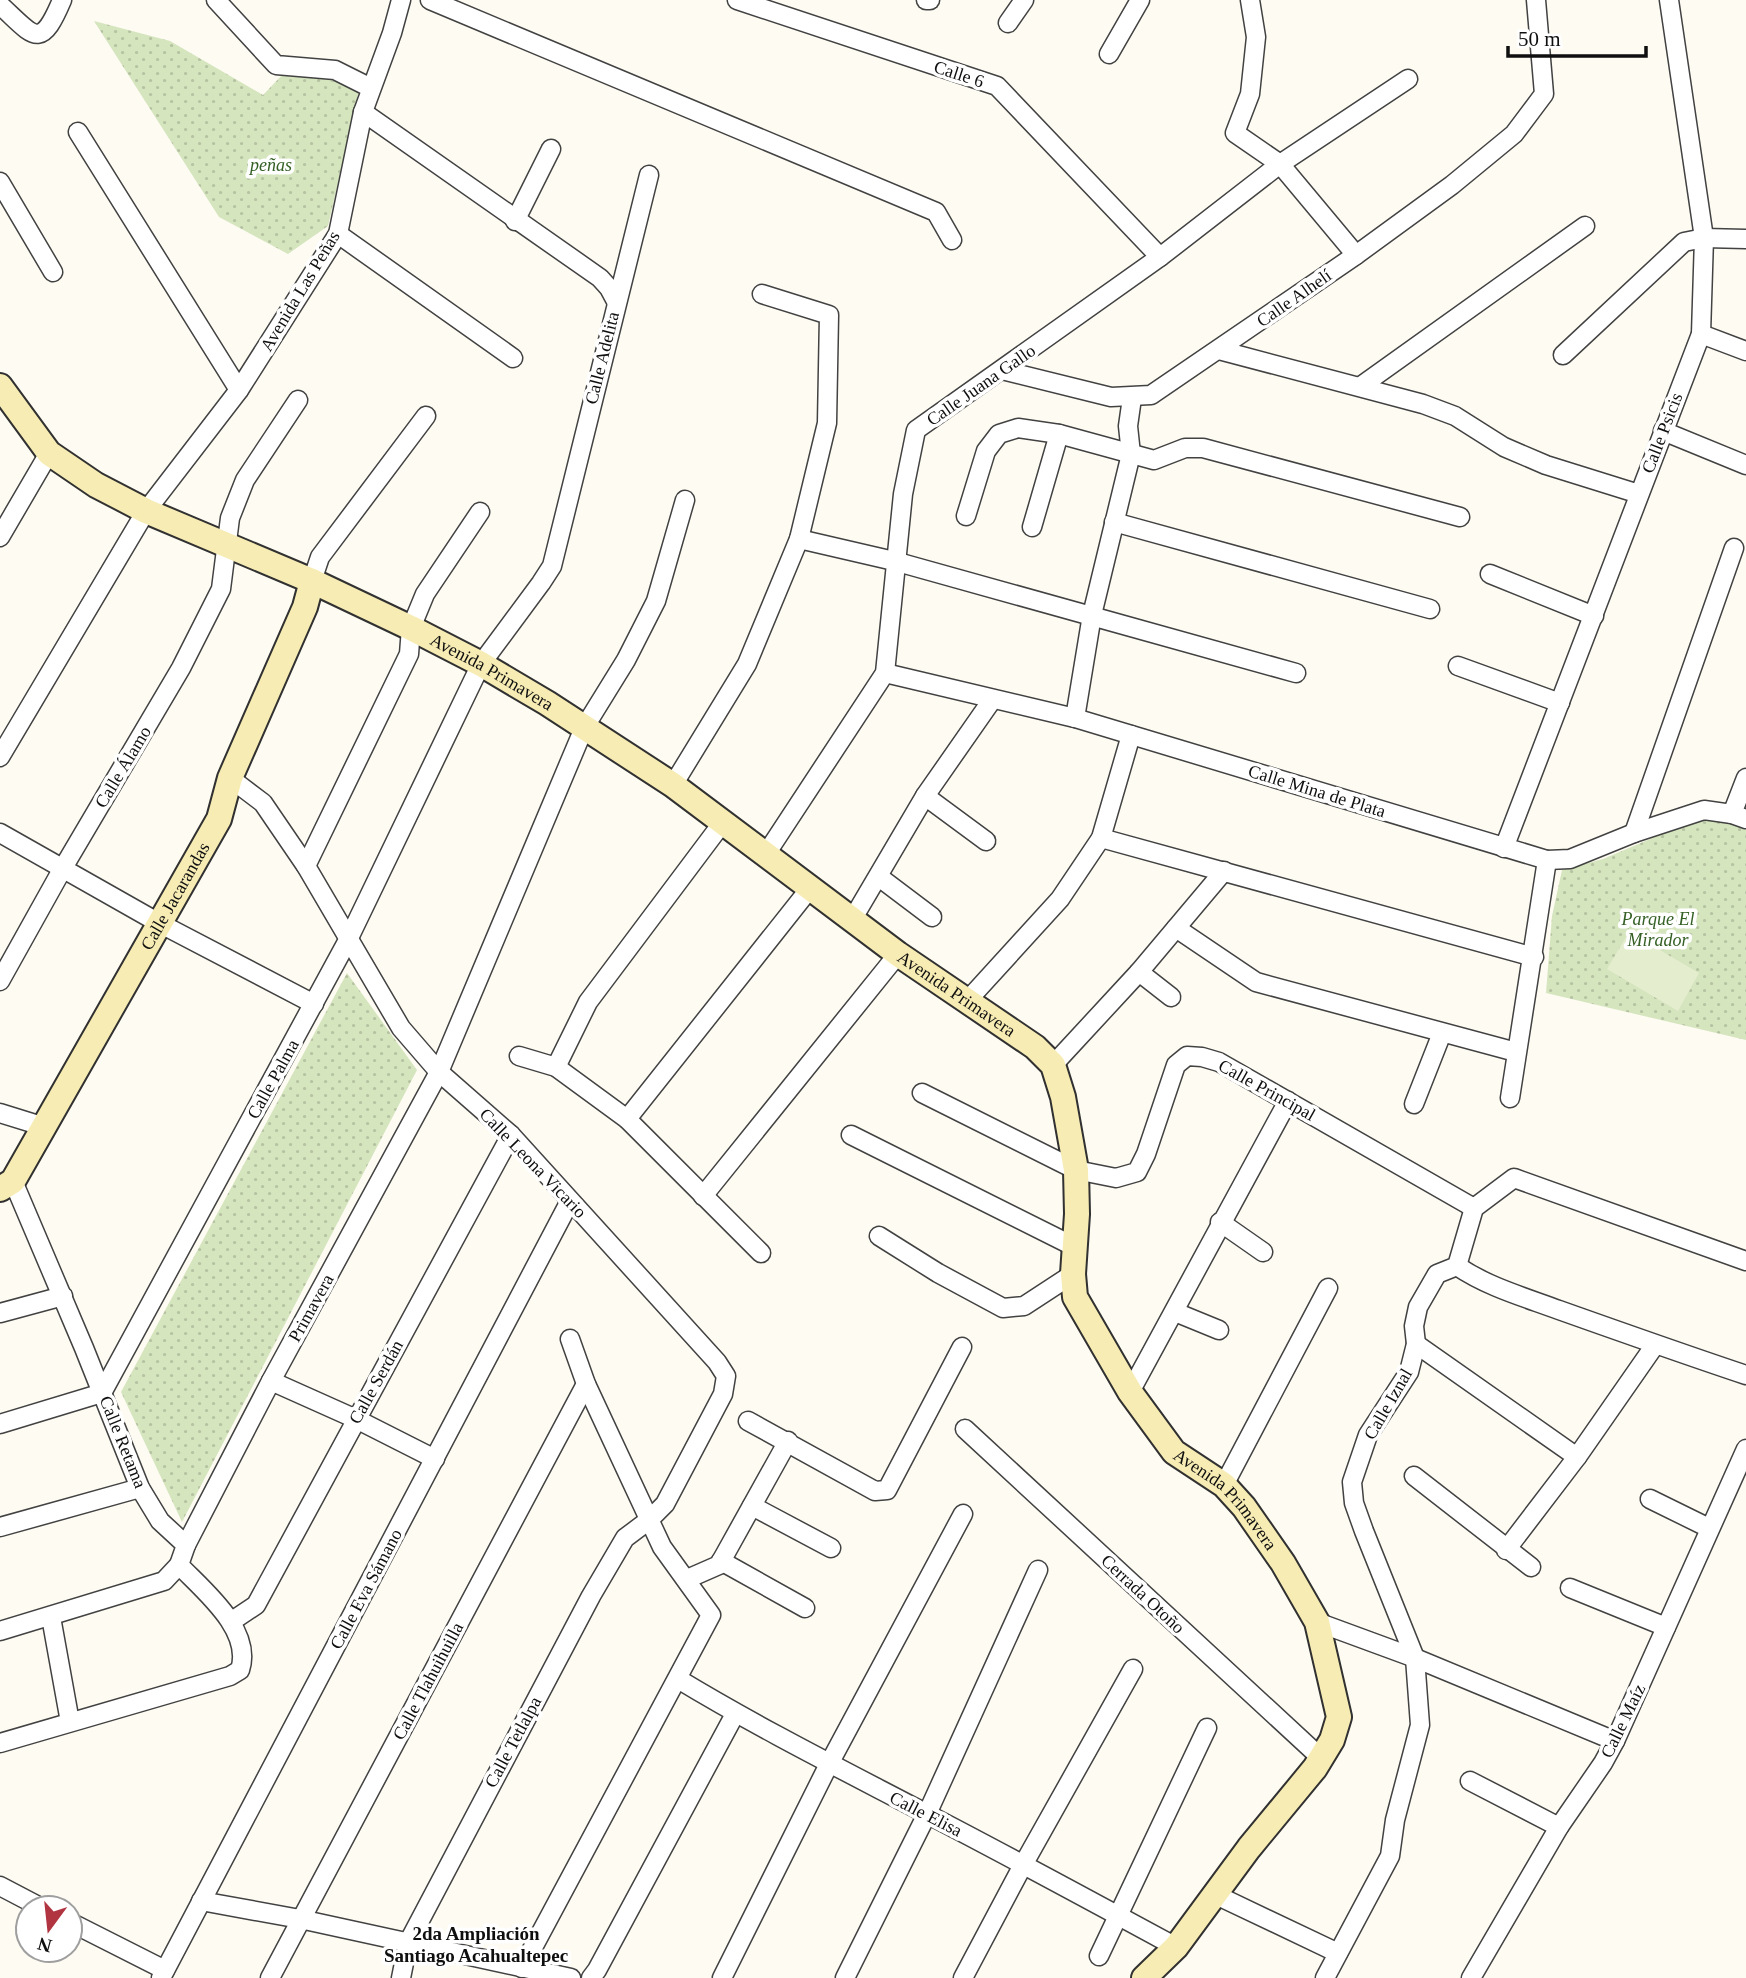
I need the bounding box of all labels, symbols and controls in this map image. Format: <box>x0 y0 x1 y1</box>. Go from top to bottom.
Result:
scale bar <box>1508 14 1646 58</box>
text: 50 m <box>1518 27 1561 51</box>
street label: Calle 6 <box>931 57 987 91</box>
park label: peñas <box>248 155 292 175</box>
street label: Avenida Las Peñas <box>256 227 344 355</box>
street label: Calle Alhelí <box>1253 265 1335 331</box>
street label: Calle Adelita <box>581 310 623 406</box>
street label: Calle Juana Gallo <box>923 340 1039 430</box>
street label: Calle Psicis <box>1638 390 1686 476</box>
street label: Avenida Primavera <box>427 630 557 715</box>
street label: Calle Álamo <box>90 722 155 811</box>
street label: Calle Mina de Plata <box>1246 761 1388 821</box>
street label: Calle Jacarandas <box>137 839 214 954</box>
park label: Parque El Mirador <box>1621 909 1694 950</box>
street label: Avenida Primavera <box>894 947 1019 1041</box>
street label: Calle Palma <box>243 1036 303 1122</box>
street label: Calle Principal <box>1215 1055 1319 1125</box>
street label: Calle Leona Vicario <box>476 1104 590 1222</box>
street label: Primavera <box>284 1271 338 1345</box>
street label: Calle Serdán <box>345 1337 407 1427</box>
street label: Calle Iznal <box>1360 1365 1416 1443</box>
street label: Calle Retama <box>95 1393 151 1491</box>
street label: Avenida Primavera <box>1170 1445 1281 1554</box>
street label: Calle Eva Sámano <box>326 1526 406 1652</box>
street label: Cerrada Otoño <box>1097 1550 1189 1638</box>
street label: Calle Tlahuihuilla <box>389 1619 467 1743</box>
street label: Calle Maíz <box>1597 1681 1649 1761</box>
street label: Calle Tetlalpa <box>481 1693 545 1791</box>
street label: Calle Elisa <box>886 1787 966 1841</box>
north arrow <box>14 1894 84 1964</box>
district label: 2da Ampliación Santiago Acahualtepec <box>384 1923 568 1966</box>
text: N <box>35 1933 54 1957</box>

